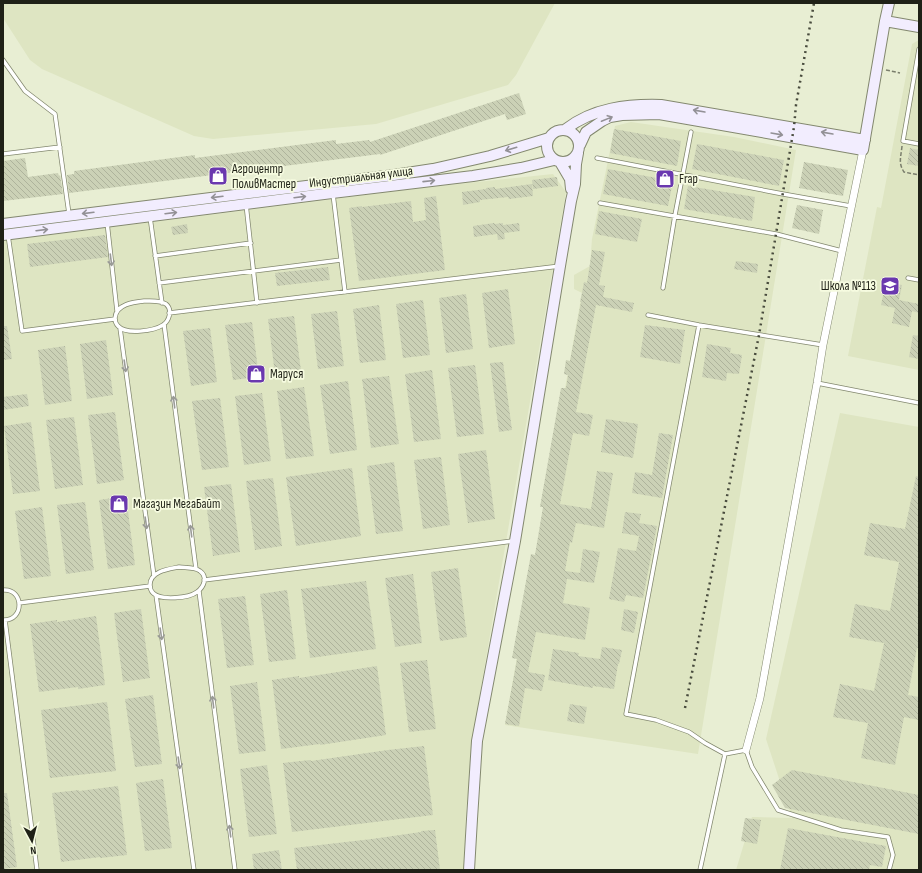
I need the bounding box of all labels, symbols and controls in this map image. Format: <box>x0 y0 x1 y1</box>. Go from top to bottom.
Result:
one-way arrow <box>692 107 705 115</box>
one-way arrow <box>601 115 613 123</box>
one-way arrow <box>820 129 833 137</box>
one-way arrow <box>770 130 783 138</box>
one-way arrow <box>505 146 518 153</box>
place label: Агроцентр ПоливМастер <box>231 161 296 192</box>
street label: Индустриальная улица <box>308 163 414 191</box>
shop icon: Агроцентр ПоливМастер <box>207 165 229 187</box>
shop icon: Frap <box>654 168 676 190</box>
place label: Frap <box>679 171 698 187</box>
one-way arrow <box>422 178 435 185</box>
one-way arrow <box>211 193 224 201</box>
one-way arrow <box>293 193 306 201</box>
one-way arrow <box>82 209 95 217</box>
one-way arrow <box>164 209 177 217</box>
one-way arrow <box>35 226 48 233</box>
one-way arrow <box>107 253 115 266</box>
school or university icon: Школа №113 <box>879 275 901 297</box>
place label: Школа №113 <box>821 278 876 294</box>
one-way arrow <box>121 360 129 373</box>
shop icon: Маруся <box>245 363 267 385</box>
place label: Маруся <box>270 366 303 382</box>
one-way arrow <box>170 396 178 409</box>
shop icon: Магазин МегаБайт <box>108 493 130 515</box>
place label: Магазин МегаБайт <box>133 496 220 512</box>
one-way arrow <box>142 516 150 529</box>
one-way arrow <box>187 525 195 538</box>
one-way arrow <box>158 627 165 640</box>
one-way arrow <box>209 696 217 709</box>
one-way arrow <box>175 756 183 769</box>
north arrow <box>12 821 52 861</box>
one-way arrow <box>226 825 234 838</box>
text: N <box>29 844 37 857</box>

